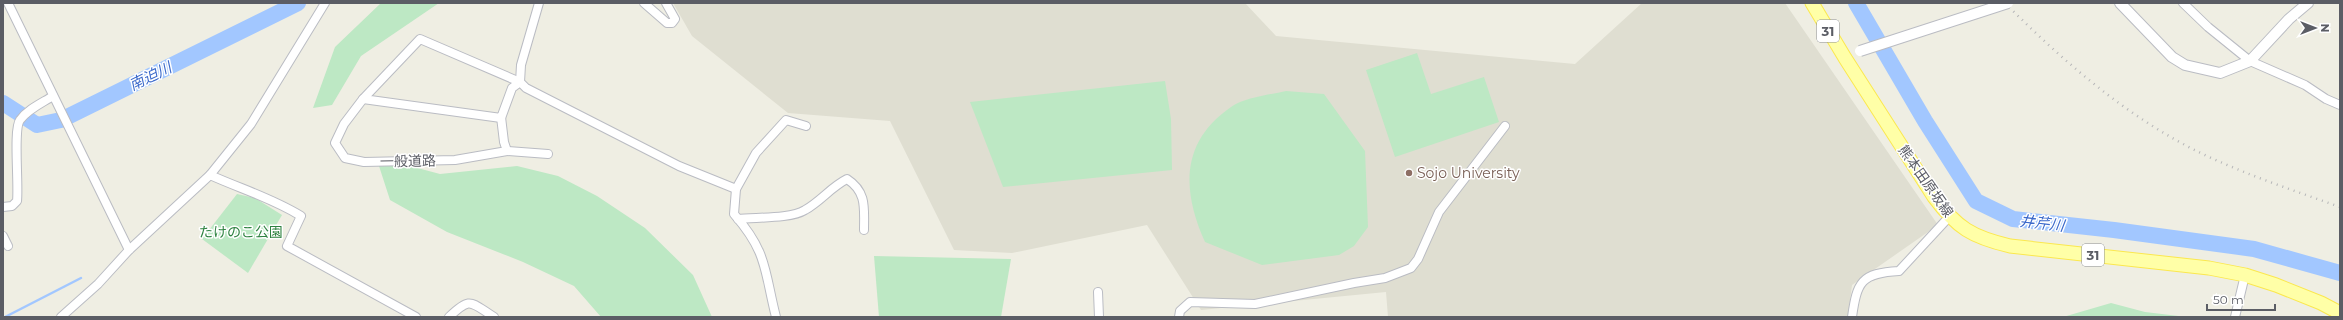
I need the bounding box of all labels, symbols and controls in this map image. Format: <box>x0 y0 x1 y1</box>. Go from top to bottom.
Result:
north arrow <box>2295 8 2335 48</box>
road number: 31 <box>1817 20 1839 42</box>
text: N <box>2318 24 2332 32</box>
water label: 南迫川 <box>126 57 176 94</box>
street label: 熊本田原坂線 <box>1895 141 1957 221</box>
street label: 一般道路 <box>380 152 436 170</box>
place label: Sojo University <box>1417 164 1520 182</box>
marker: Sojo University <box>1404 168 1414 178</box>
water label: 井芹川 <box>2019 211 2067 235</box>
park label: たけのこ公園 <box>199 223 283 241</box>
road number: 31 <box>2082 244 2104 266</box>
scale bar <box>2207 286 2275 312</box>
text: 50 m <box>2213 292 2244 307</box>

